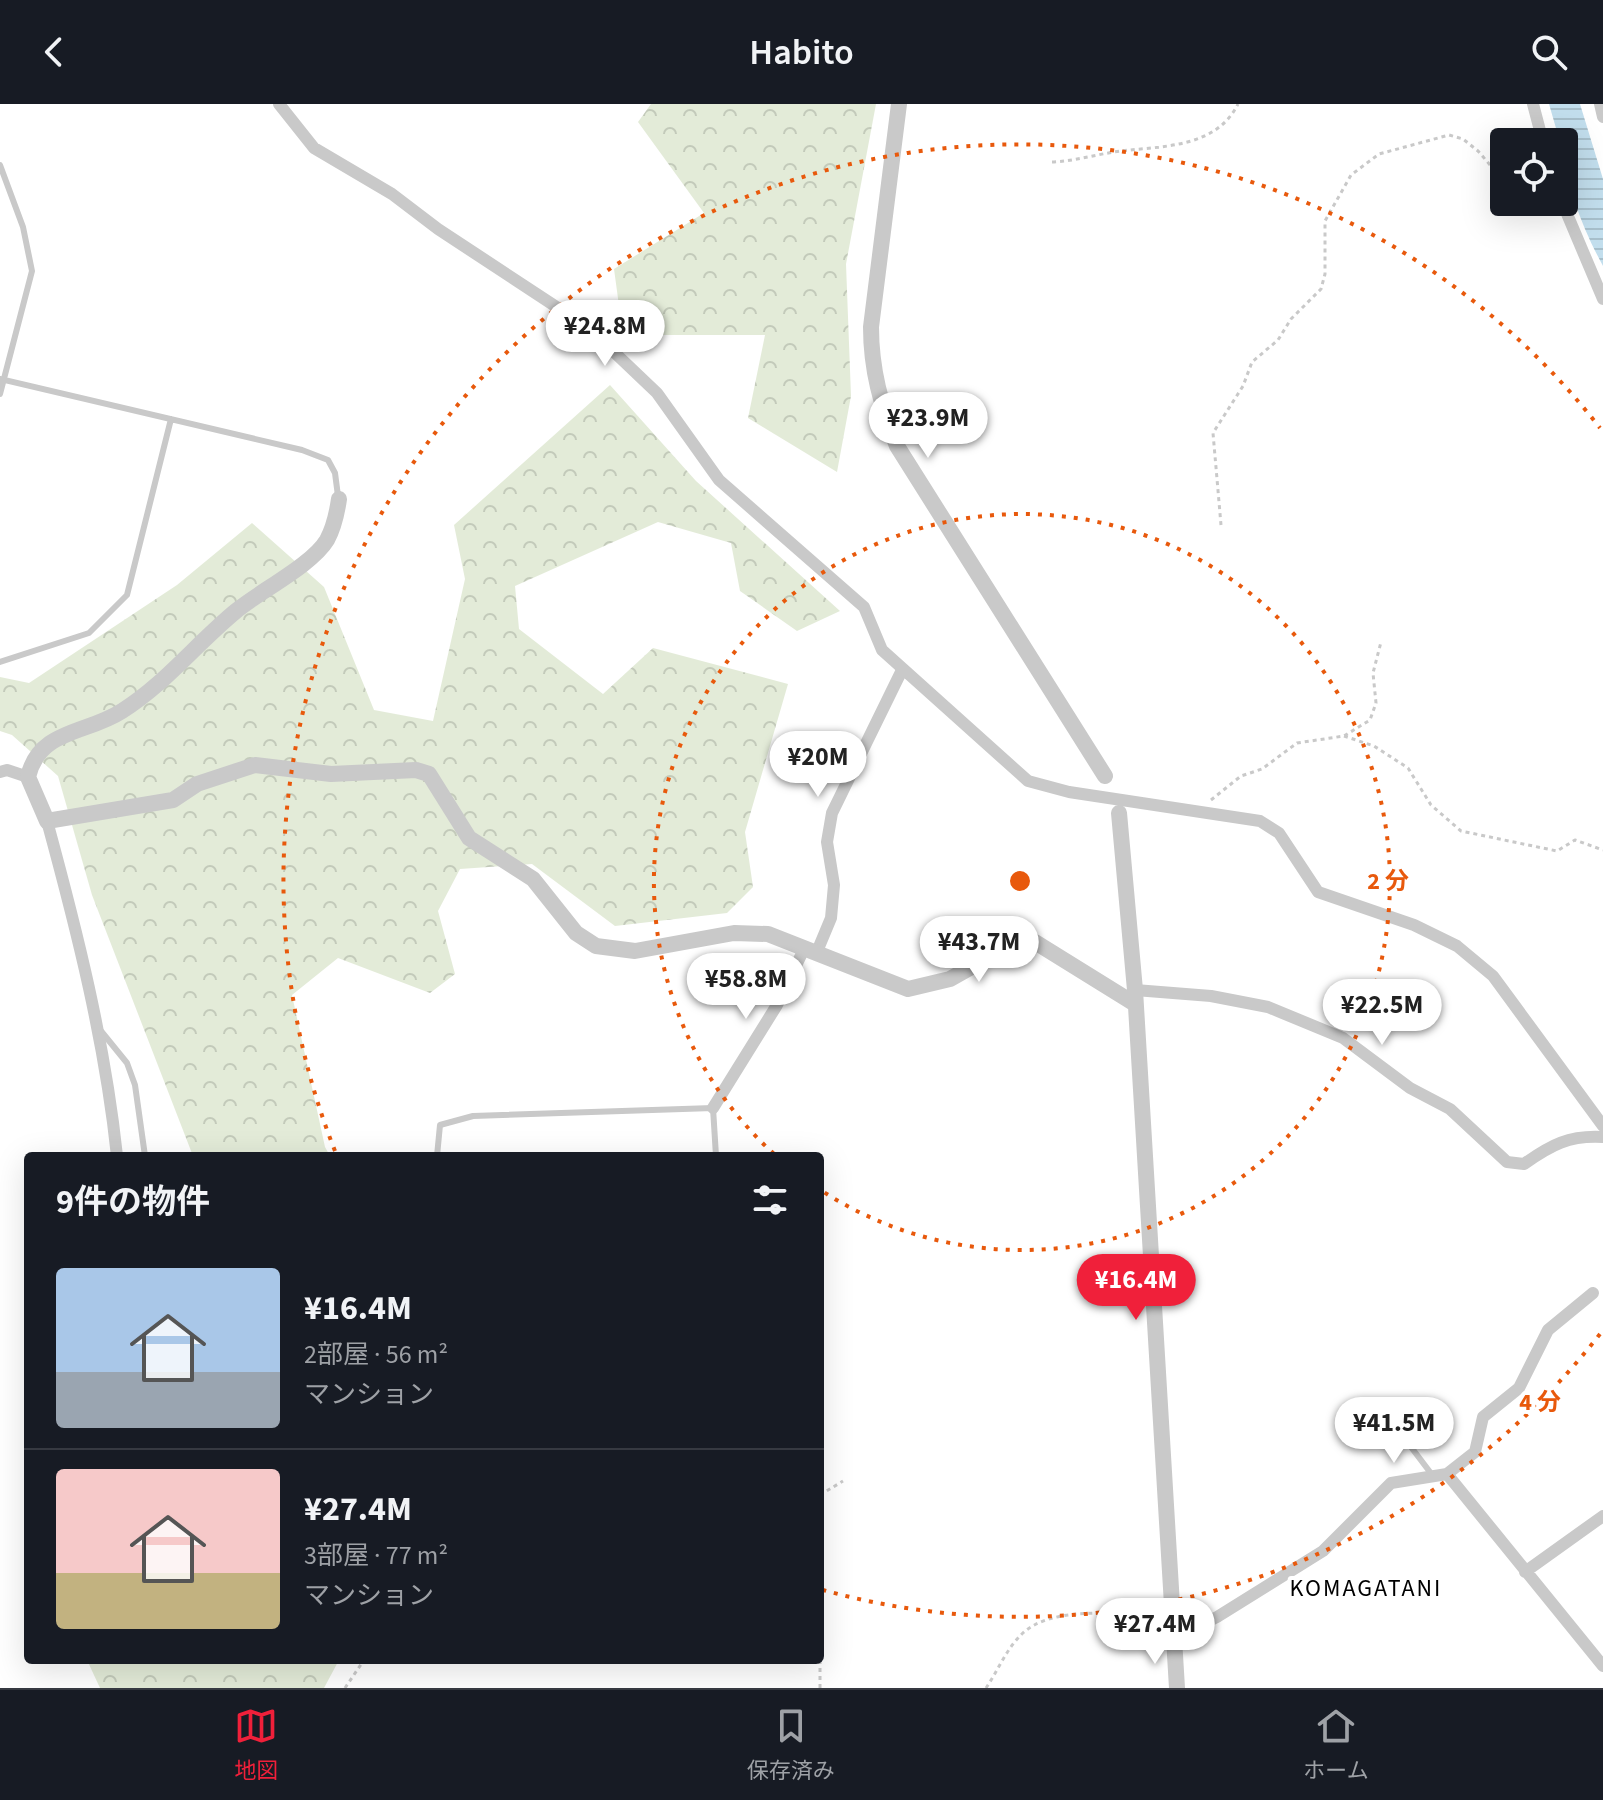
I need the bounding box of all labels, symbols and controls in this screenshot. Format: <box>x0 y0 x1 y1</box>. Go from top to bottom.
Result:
text: Habito <box>749 27 854 78</box>
icon: back <box>32 30 76 74</box>
icon: search <box>1527 30 1571 74</box>
map controls <box>1490 128 1578 216</box>
button: locate <box>1490 128 1578 216</box>
pin: ¥24.8M <box>540 300 670 368</box>
text: ¥24.8M <box>564 307 646 344</box>
pin: ¥23.9M <box>863 392 993 460</box>
text: ¥23.9M <box>887 399 969 436</box>
pin: ¥20M <box>771 731 865 799</box>
text: ¥20M <box>788 738 849 775</box>
text: 2 分 <box>1367 864 1409 899</box>
centre of rings <box>1006 867 1034 895</box>
pin: ¥43.7M <box>914 916 1044 984</box>
text: ¥43.7M <box>938 923 1020 960</box>
pin: ¥58.8M <box>681 953 811 1021</box>
text: ¥58.8M <box>705 960 787 997</box>
pin: ¥22.5M <box>1317 979 1447 1047</box>
text: ¥22.5M <box>1341 986 1423 1023</box>
text: 9件の物件 <box>56 1178 210 1227</box>
icon: filters <box>748 1178 792 1222</box>
pin: ¥16.4M <box>1071 1254 1201 1322</box>
text: ¥16.4M <box>1095 1261 1177 1298</box>
text: ¥16.4M <box>304 1284 412 1333</box>
icon: home <box>120 1300 216 1396</box>
text: 2部屋 · 56 m² <box>304 1336 448 1373</box>
text: マンション <box>304 1376 434 1413</box>
text: 4 分 <box>1519 1385 1561 1420</box>
pin: ¥41.5M <box>1329 1397 1459 1465</box>
text: ¥41.5M <box>1353 1404 1435 1441</box>
text: ¥27.4M <box>304 1485 412 1534</box>
icon: home <box>120 1501 216 1597</box>
text: 3部屋 · 77 m² <box>304 1537 448 1574</box>
district label: KOMAGATANI <box>1290 1571 1442 1606</box>
text: マンション <box>304 1577 434 1614</box>
pin: ¥27.4M <box>1090 1598 1220 1666</box>
text: ¥27.4M <box>1114 1605 1196 1642</box>
tab: 地図 <box>234 1704 278 1787</box>
tab: 保存済み <box>747 1704 835 1787</box>
tab: ホーム <box>1303 1704 1369 1787</box>

